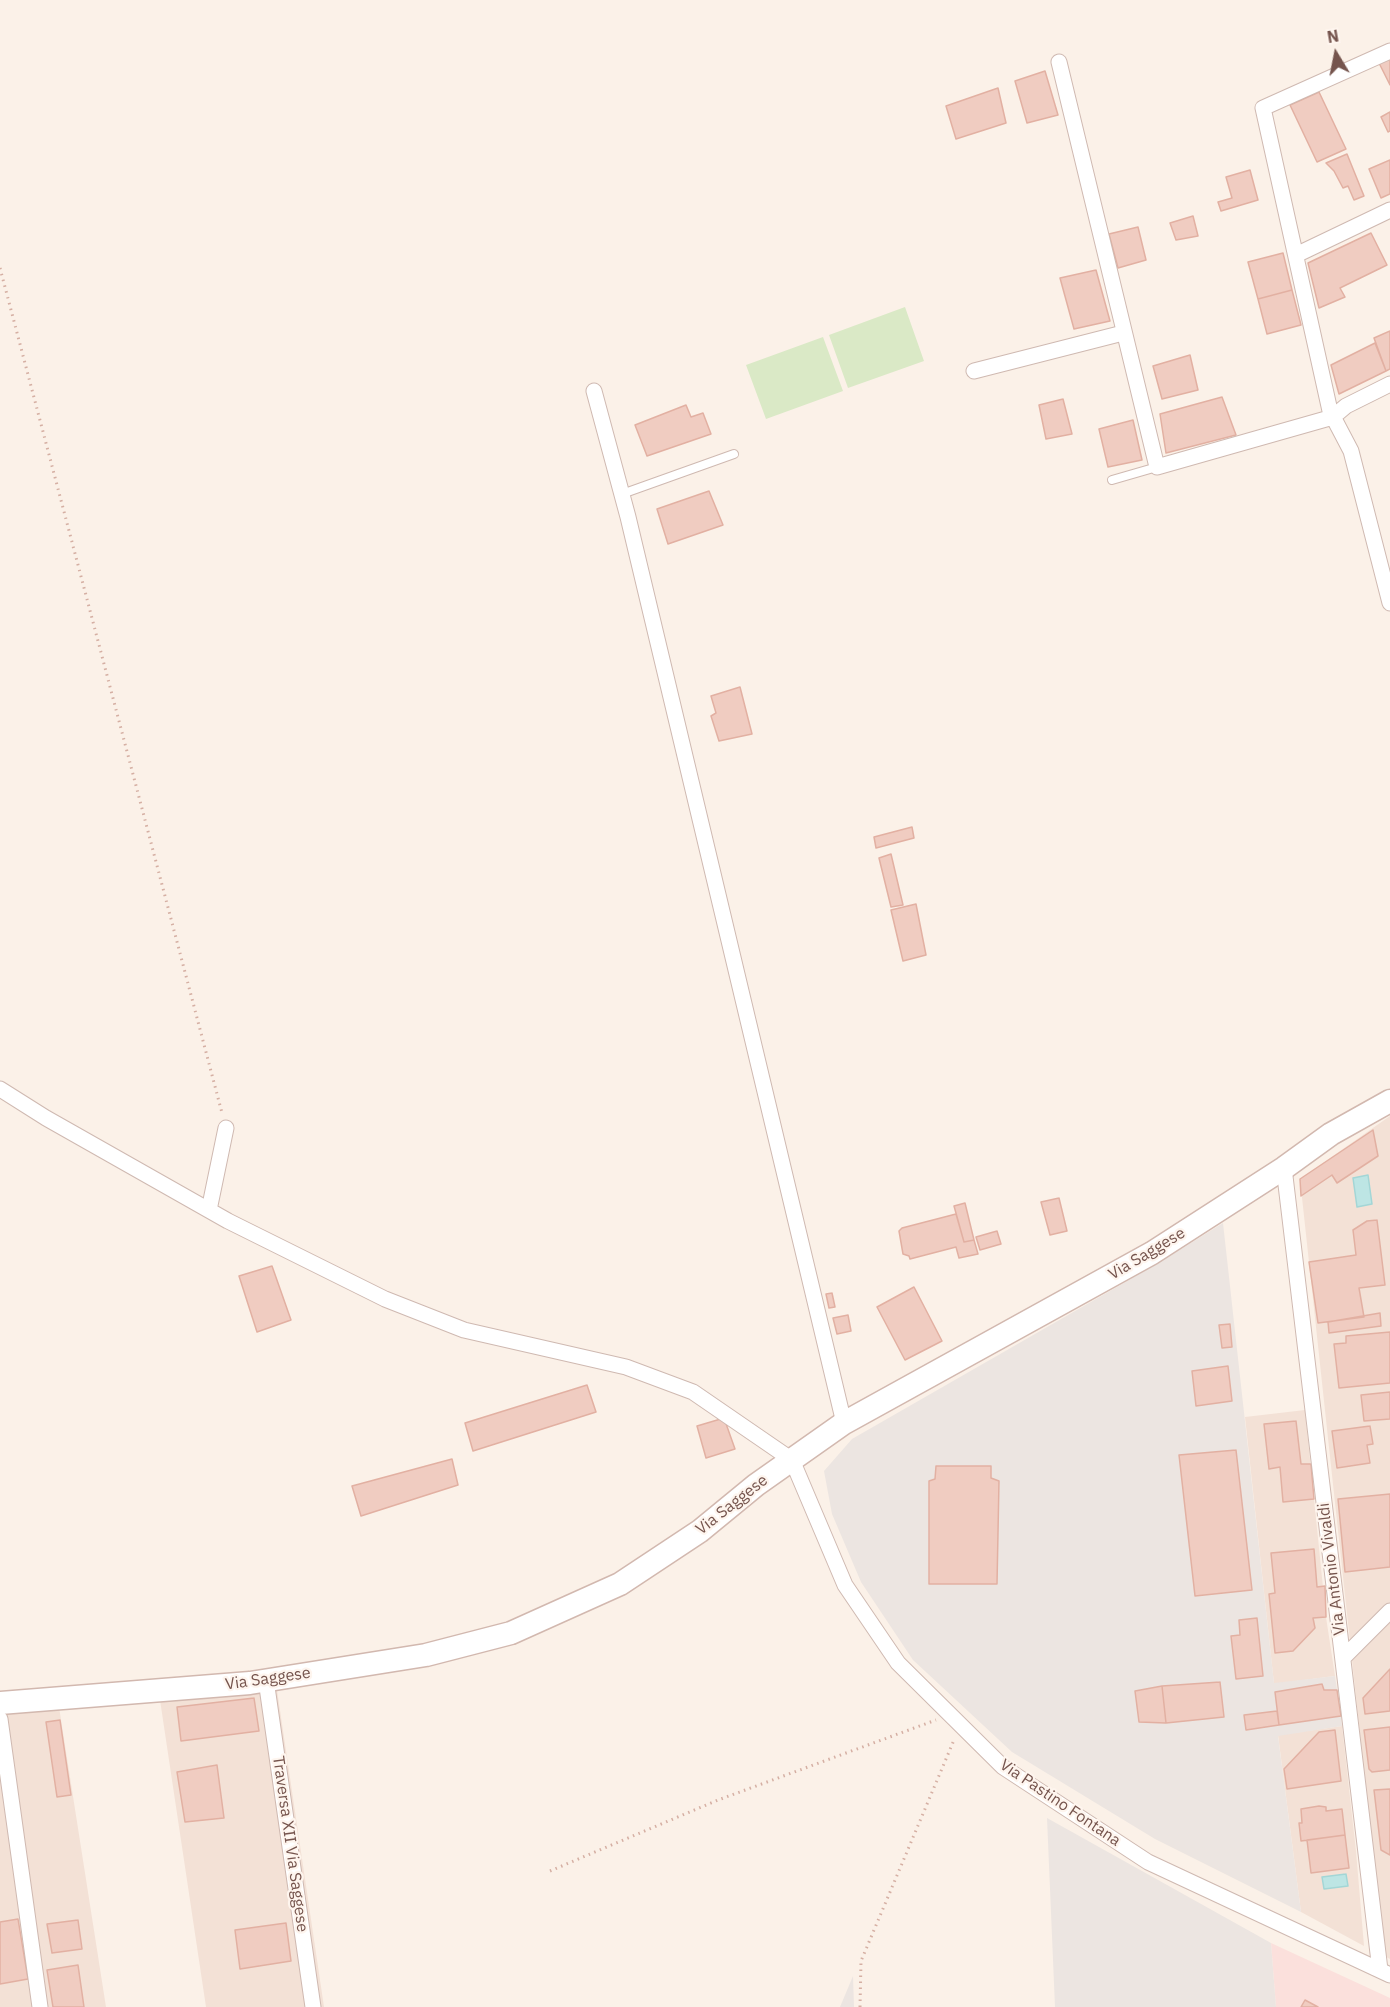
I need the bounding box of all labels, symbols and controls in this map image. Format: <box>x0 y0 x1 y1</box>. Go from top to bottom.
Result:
north arrow <box>1306 24 1366 84</box>
text: N <box>1325 25 1340 47</box>
street label: Via Saggese <box>1105 1224 1189 1284</box>
street label: Via Saggese <box>692 1471 772 1539</box>
street label: Via Antonio Vivaldi <box>1314 1502 1350 1636</box>
street label: Via Saggese <box>224 1664 312 1694</box>
street label: Traversa XII Via Saggese <box>268 1755 312 1933</box>
street label: Via Pastino Fontana <box>996 1755 1124 1851</box>

